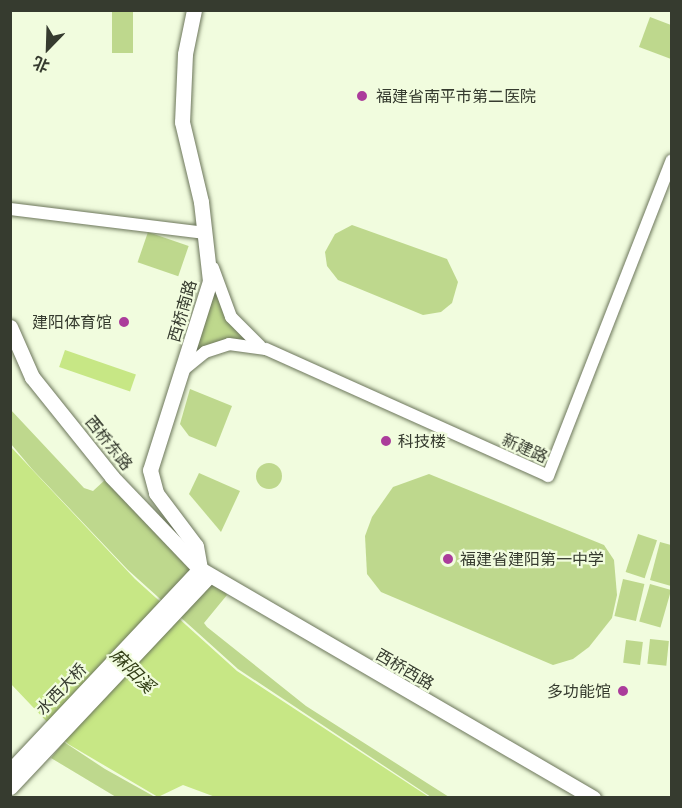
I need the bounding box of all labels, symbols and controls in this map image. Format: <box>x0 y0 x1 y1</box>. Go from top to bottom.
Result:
north arrow <box>18 18 78 78</box>
text: 北 <box>30 52 52 77</box>
place label: 福建省南平市第二医院 <box>376 86 536 106</box>
marker: 福建省南平市第二医院 <box>353 87 371 105</box>
street label: 西桥南路 <box>164 278 200 344</box>
place label: 建阳体育馆 <box>32 312 112 332</box>
marker: 建阳体育馆 <box>117 315 131 329</box>
street label: 西桥东路 <box>81 412 137 474</box>
street label: 新建路 <box>499 429 551 467</box>
place label: 科技楼 <box>398 431 446 451</box>
marker: 科技楼 <box>379 434 393 448</box>
place label: 福建省建阳第一中学 <box>460 549 604 569</box>
marker: 福建省建阳第一中学 <box>441 552 455 566</box>
water label: 麻阳溪 <box>105 644 159 698</box>
street label: 西桥西路 <box>372 645 438 693</box>
street label: 水西大桥 <box>32 659 90 719</box>
place label: 多功能馆 <box>547 681 611 701</box>
marker: 多功能馆 <box>616 684 630 698</box>

